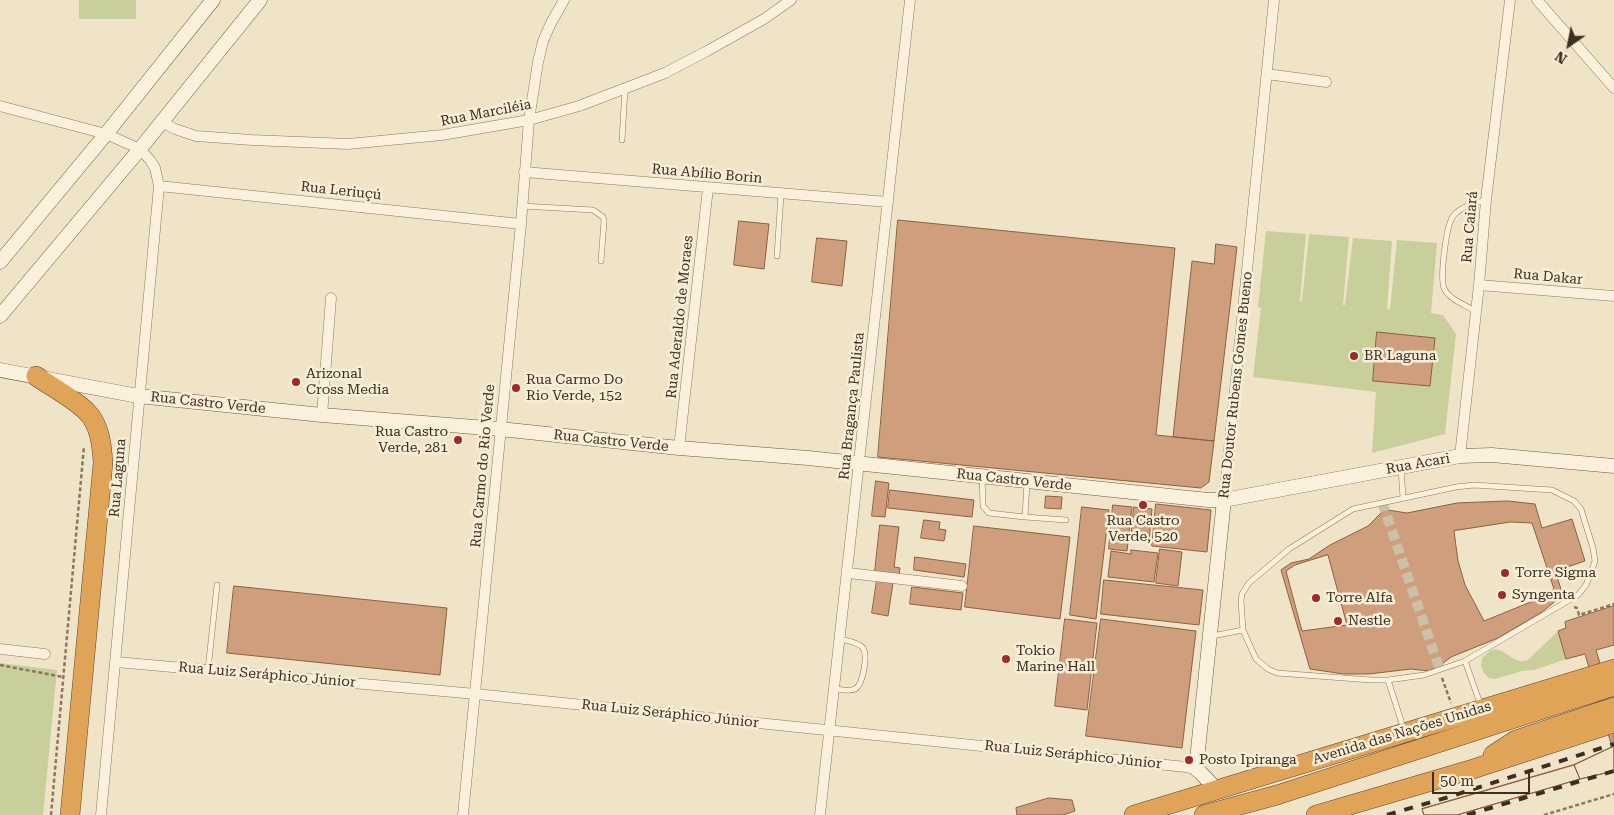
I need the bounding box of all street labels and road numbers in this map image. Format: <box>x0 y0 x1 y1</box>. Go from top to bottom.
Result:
street label: Rua Marciléia <box>439 96 533 130</box>
street label: Rua Abílio Borin <box>651 161 763 187</box>
street label: Rua Leriuçú <box>300 178 382 204</box>
street label: Rua Caiará <box>1458 190 1482 264</box>
street label: Rua Aderaldo de Moraes <box>663 235 697 399</box>
street label: Rua Dakar <box>1513 266 1583 288</box>
street label: Rua Doutor Rubens Gomes Bueno <box>1216 271 1256 499</box>
street label: Rua Bragança Paulista <box>836 331 868 481</box>
street label: Rua Carmo do Rio Verde <box>467 384 499 548</box>
street label: Rua Castro Verde <box>150 389 266 417</box>
street label: Rua Castro Verde <box>553 427 669 455</box>
street label: Rua Laguna <box>106 438 130 518</box>
street label: Rua Acari <box>1385 450 1451 478</box>
street label: Rua Castro Verde <box>956 466 1072 494</box>
street label: Rua Luiz Seráphico Júnior <box>178 659 356 691</box>
street label: Rua Luiz Seráphico Júnior <box>581 696 759 732</box>
street label: Avenida das Nações Unidas <box>1311 698 1493 768</box>
street label: Rua Luiz Seráphico Júnior <box>984 737 1162 773</box>

